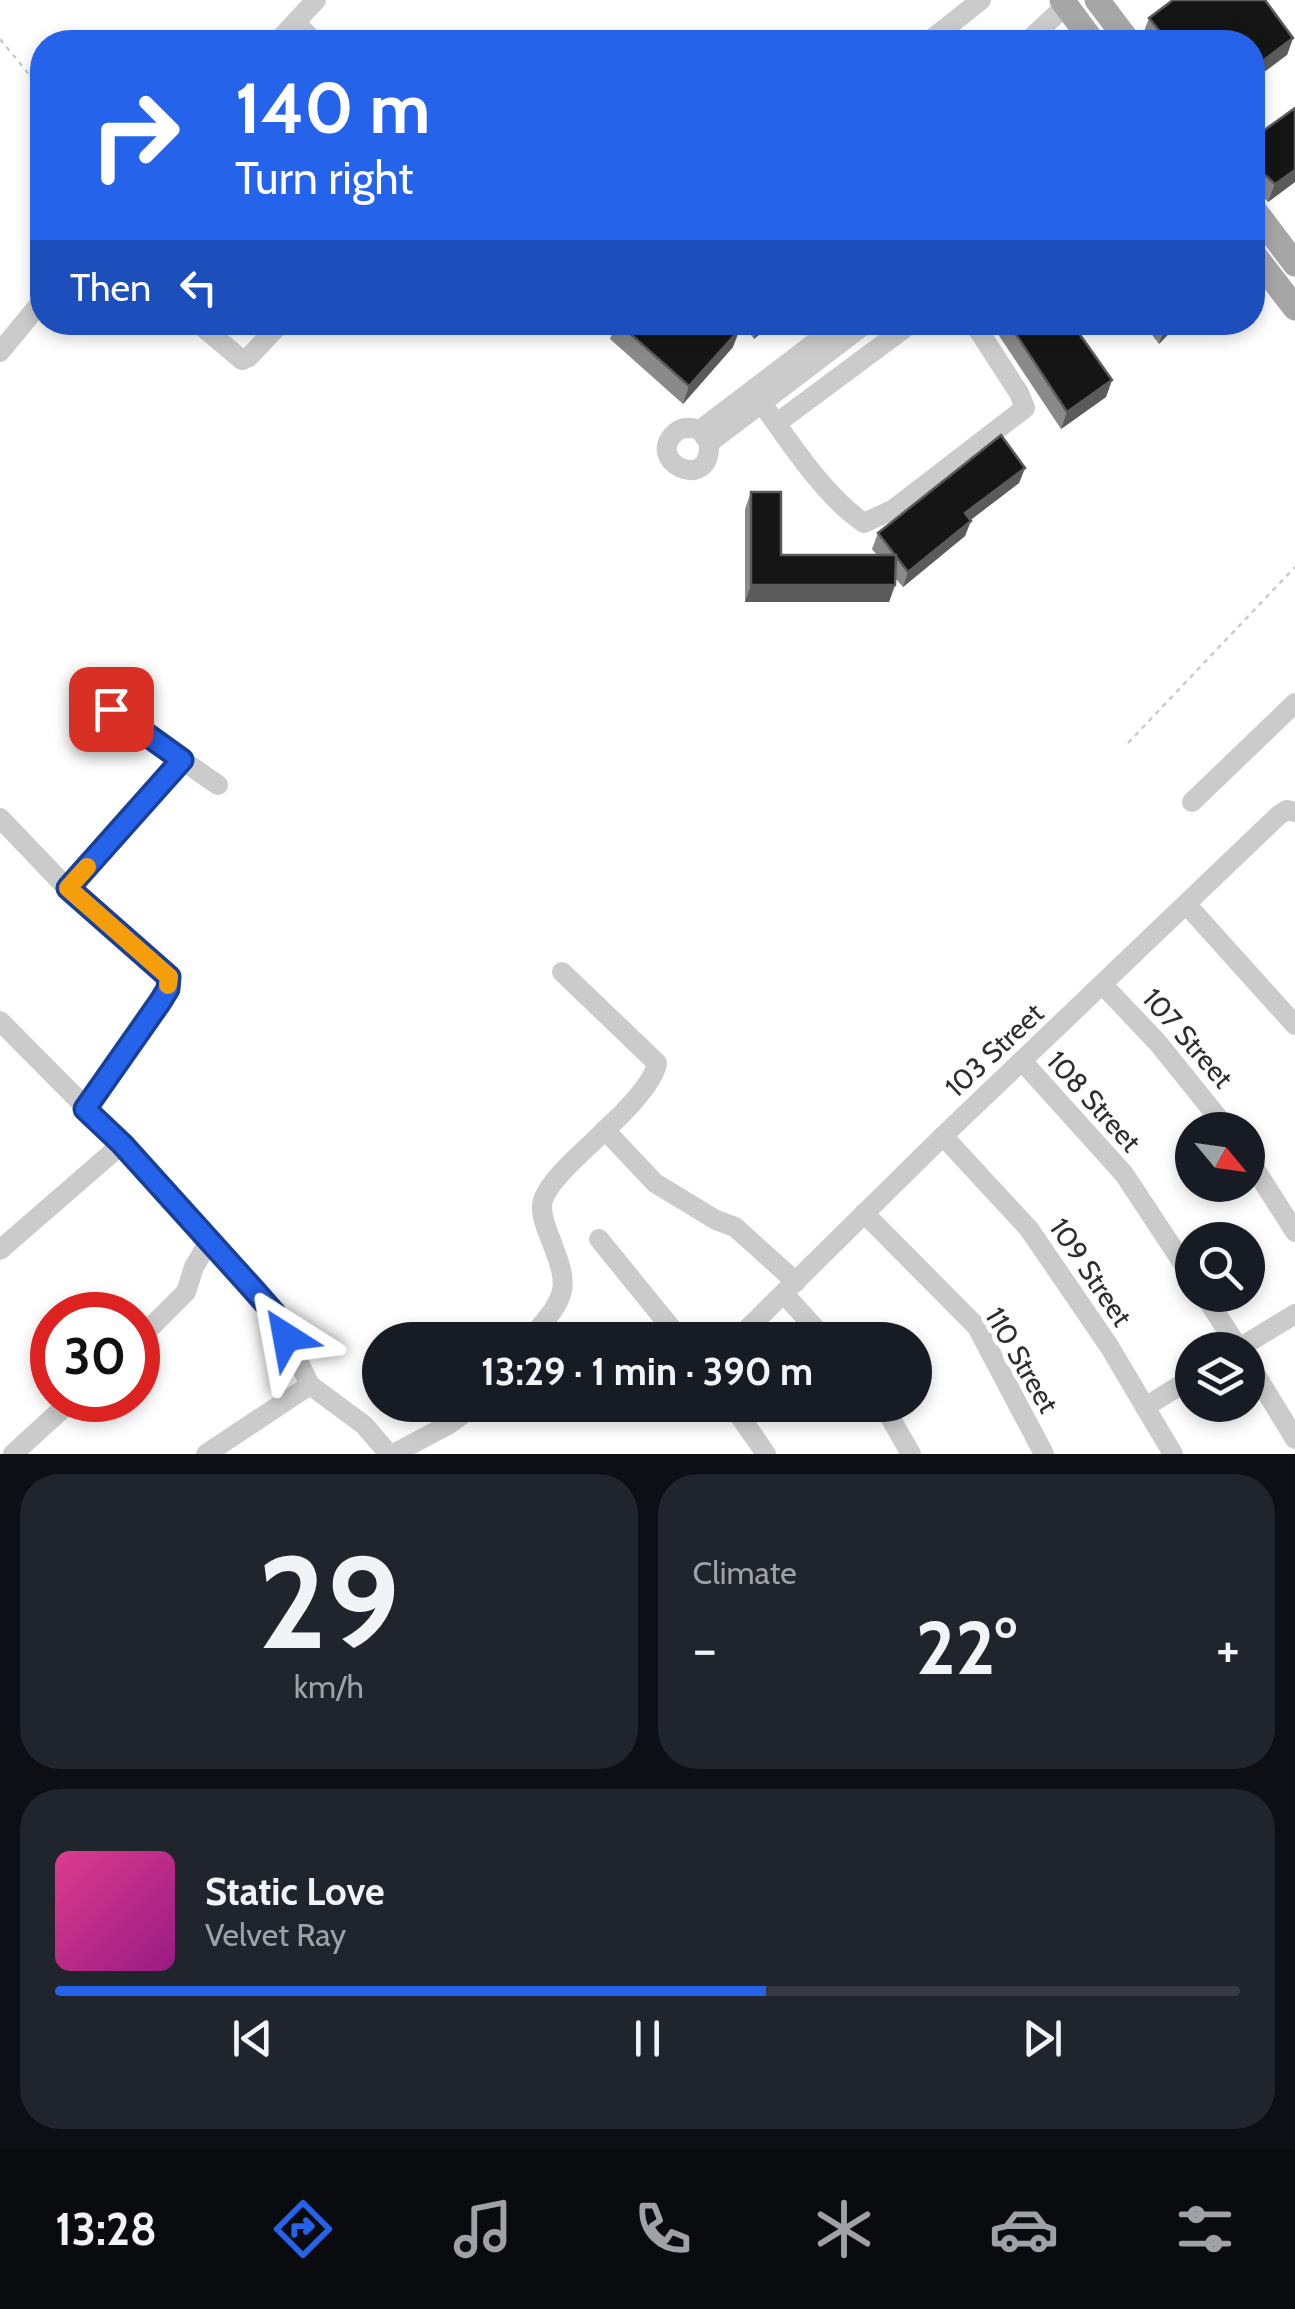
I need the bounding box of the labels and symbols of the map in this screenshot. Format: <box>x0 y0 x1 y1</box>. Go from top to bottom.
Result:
pin <box>69 667 154 752</box>
street label: 107 Street <box>1136 981 1240 1095</box>
street label: 103 Street <box>938 996 1050 1104</box>
street label: 108 Street <box>1040 1044 1148 1158</box>
north arrow <box>1175 1112 1265 1202</box>
street label: 109 Street <box>1043 1212 1139 1332</box>
position arrow <box>234 1285 338 1389</box>
speed limit sign: 30 <box>30 1292 160 1422</box>
street label: 110 Street <box>978 1301 1066 1419</box>

